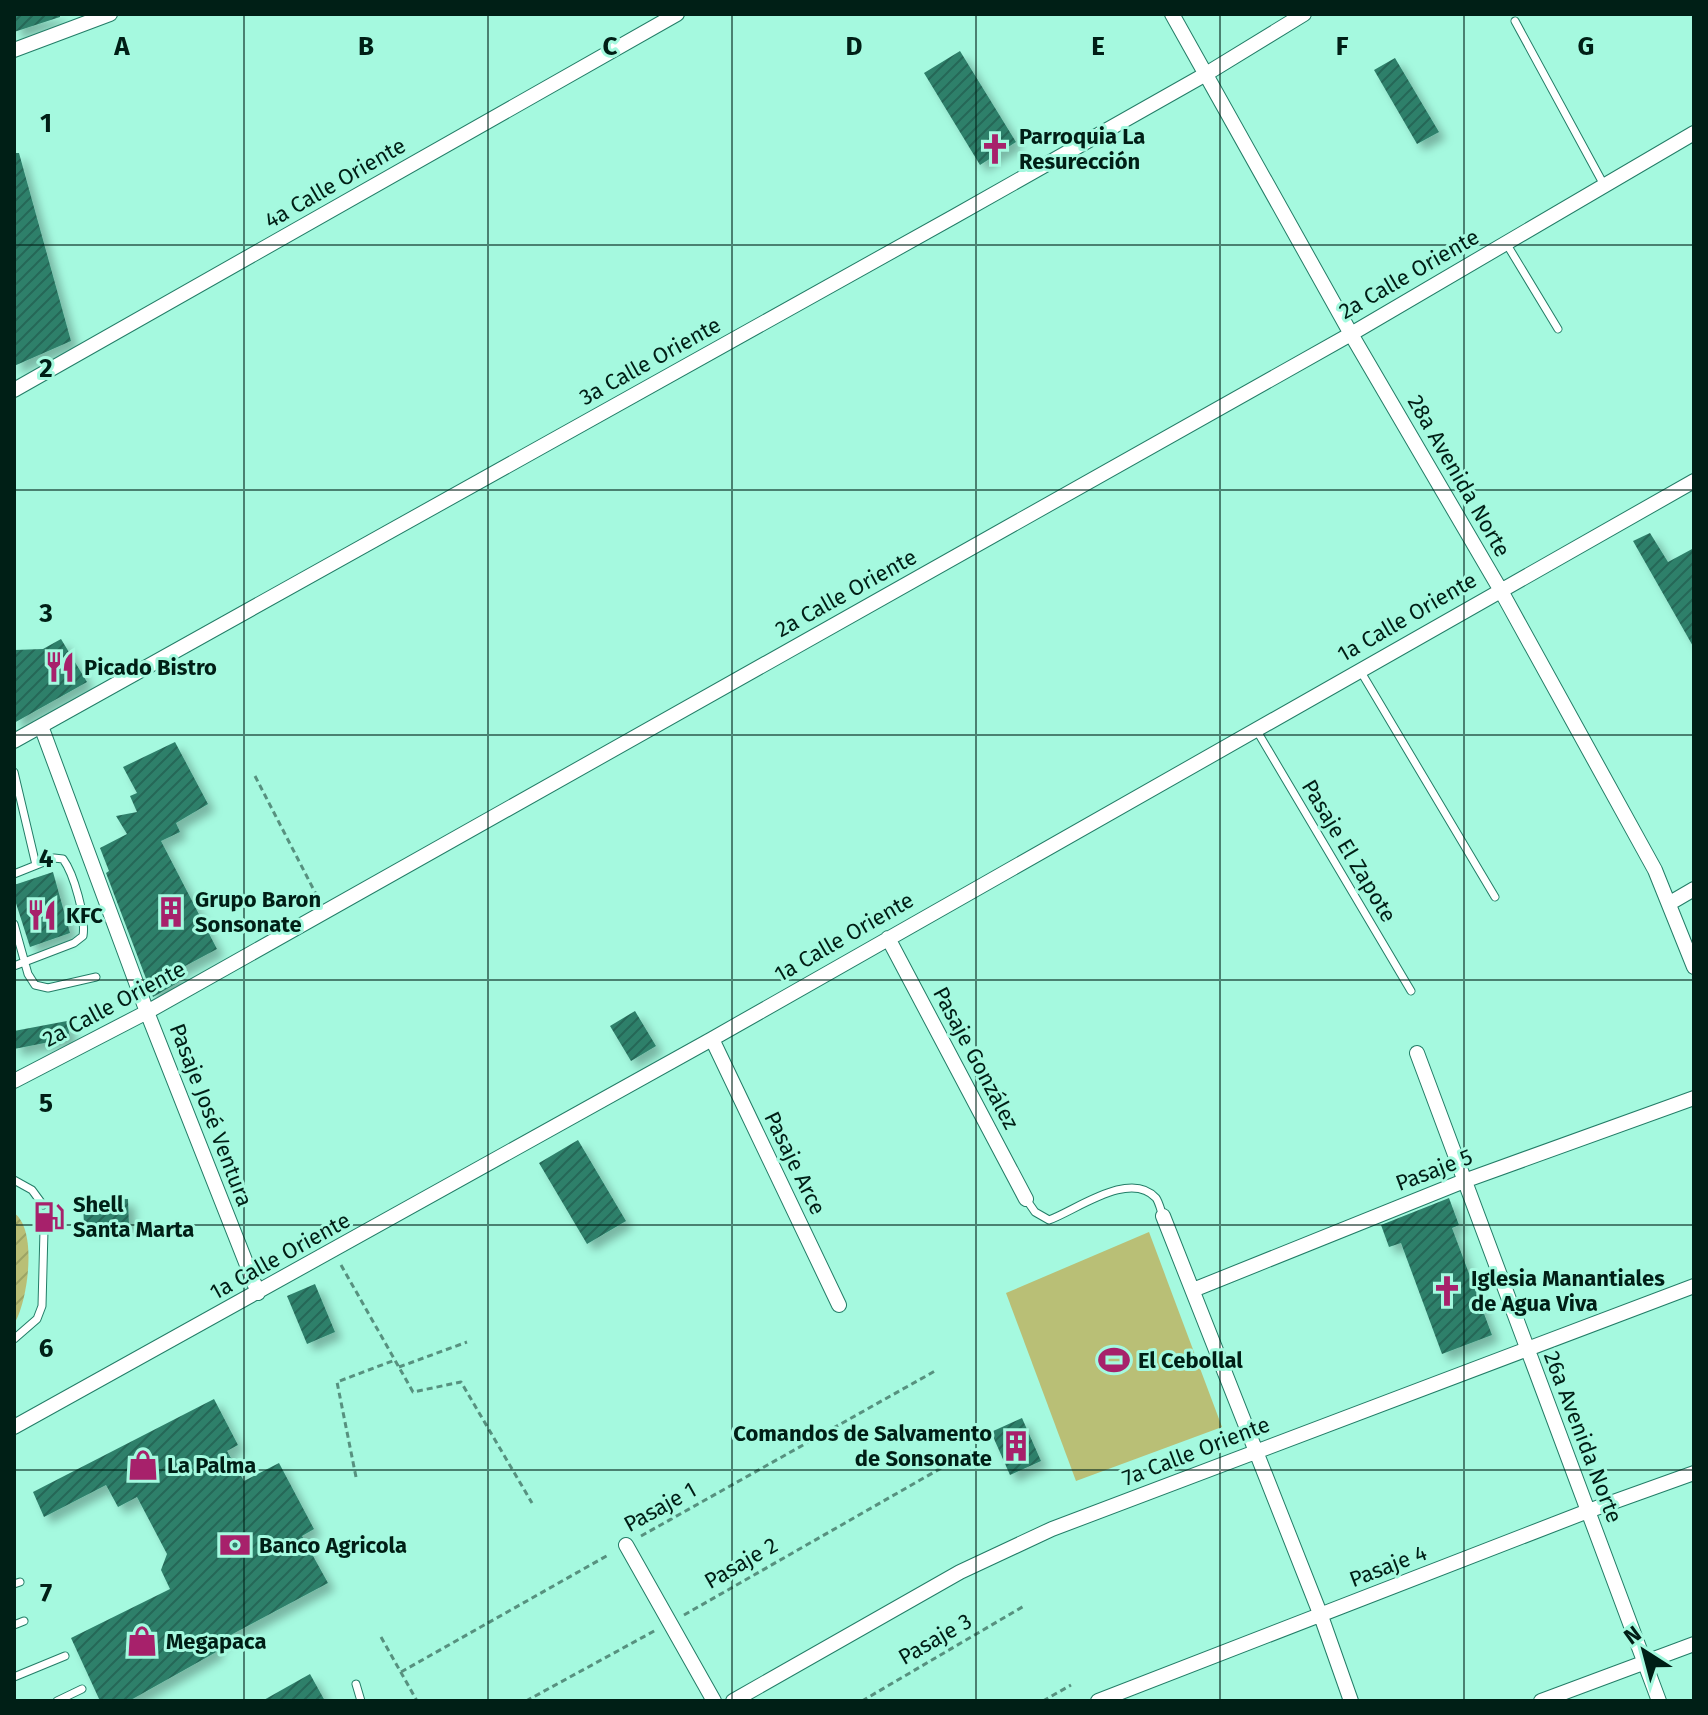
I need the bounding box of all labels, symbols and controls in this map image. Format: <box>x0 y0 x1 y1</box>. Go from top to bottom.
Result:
text: A <box>113 31 130 62</box>
text: B <box>358 31 374 62</box>
text: C <box>603 31 618 62</box>
text: D <box>846 31 863 62</box>
text: E <box>1091 31 1105 62</box>
text: F <box>1336 31 1349 62</box>
text: G <box>1578 31 1594 62</box>
text: 1 <box>40 108 52 139</box>
place label: Parroquia La Resurección <box>1019 123 1145 175</box>
street label: 4a Calle Oriente <box>260 132 410 234</box>
church icon: Parroquia La Resurección <box>978 132 1012 166</box>
street label: 2a Calle Oriente <box>1334 223 1484 325</box>
street label: 3a Calle Oriente <box>575 311 725 411</box>
text: 2 <box>39 353 53 384</box>
street label: 28a Avenida Norte <box>1402 390 1516 562</box>
street label: 2a Calle Oriente <box>771 543 921 643</box>
street label: 1a Calle Oriente <box>1333 566 1481 668</box>
text: 3 <box>38 598 53 629</box>
restaurant icon: Picado Bistro <box>43 650 77 684</box>
place label: Picado Bistro <box>84 654 217 681</box>
street label: Pasaje El Zapote <box>1296 775 1402 927</box>
text: 4 <box>39 843 54 874</box>
place label: Grupo Baron Sonsonate <box>195 886 321 938</box>
street label: 1a Calle Oriente <box>770 886 918 988</box>
building icon: Grupo Baron Sonsonate <box>154 895 188 929</box>
restaurant icon: KFC <box>25 898 59 932</box>
place label: KFC <box>66 902 103 929</box>
street label: 2a Calle Oriente <box>38 955 190 1053</box>
street label: Pasaje González <box>927 982 1025 1134</box>
street label: Pasaje José Ventura <box>164 1020 258 1210</box>
text: 5 <box>39 1088 53 1119</box>
street label: Pasaje Arce <box>758 1107 832 1219</box>
street label: Pasaje 5 <box>1392 1143 1476 1197</box>
place label: Shell Santa Marta <box>73 1191 194 1243</box>
fuel station icon: Shell Santa Marta <box>32 1200 66 1234</box>
street label: 1a Calle Oriente <box>205 1206 355 1306</box>
place label: Iglesia Manantiales de Agua Viva <box>1471 1265 1665 1317</box>
church icon: Iglesia Manantiales de Agua Viva <box>1430 1274 1464 1308</box>
text: 6 <box>39 1333 54 1364</box>
sports icon: El Cebollal <box>1097 1343 1131 1377</box>
place label: El Cebollal <box>1138 1347 1243 1374</box>
street label: 26a Avenida Norte <box>1538 1347 1628 1527</box>
street label: 7a Calle Oriente <box>1118 1410 1274 1492</box>
place label: Comandos de Salvamento de Sonsonate <box>733 1420 992 1472</box>
building icon: Comandos de Salvamento de Sonsonate <box>999 1429 1033 1463</box>
shop icon: La Palma <box>126 1448 160 1482</box>
place label: La Palma <box>167 1452 256 1479</box>
street label: Pasaje 1 <box>619 1476 701 1538</box>
bank icon: Banco Agricola <box>218 1528 252 1562</box>
street label: Pasaje 2 <box>700 1531 782 1595</box>
place label: Banco Agricola <box>259 1532 407 1559</box>
street label: Pasaje 4 <box>1345 1539 1431 1593</box>
text: 7 <box>40 1578 52 1609</box>
street label: Pasaje 3 <box>894 1607 976 1671</box>
north arrow <box>1604 1611 1684 1691</box>
text: N <box>1619 1620 1646 1650</box>
shop icon: Megapaca <box>125 1624 159 1658</box>
place label: Megapaca <box>166 1628 266 1655</box>

